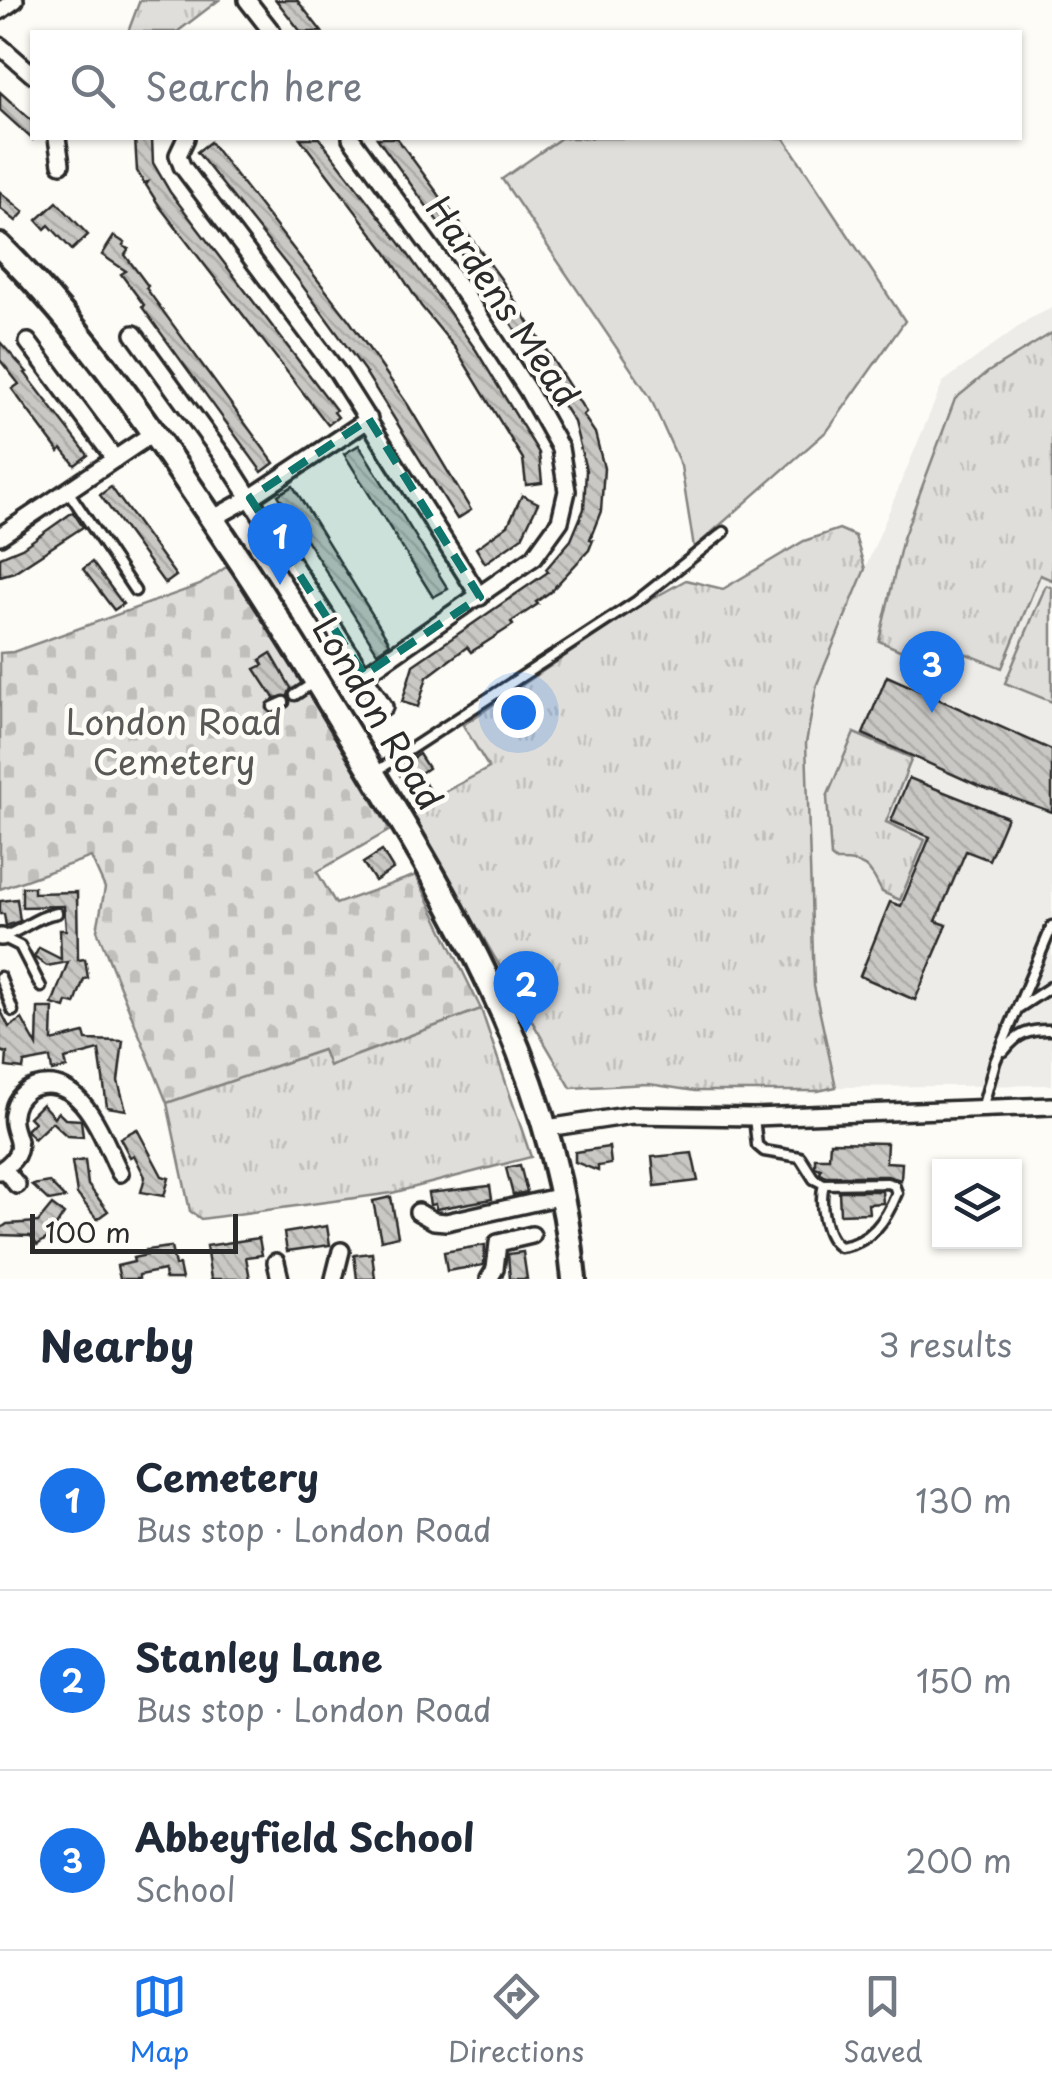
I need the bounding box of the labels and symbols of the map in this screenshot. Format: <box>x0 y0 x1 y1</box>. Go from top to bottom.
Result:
street label: Hardens Mead <box>414 185 594 417</box>
pin: 1 <box>248 502 312 585</box>
street label: London Road <box>301 606 458 819</box>
pin: 3 <box>900 630 964 713</box>
your location <box>493 687 544 738</box>
park label: London Road Cemetery <box>66 694 282 787</box>
pin: 2 <box>494 950 558 1033</box>
scale bar <box>30 1209 238 1254</box>

